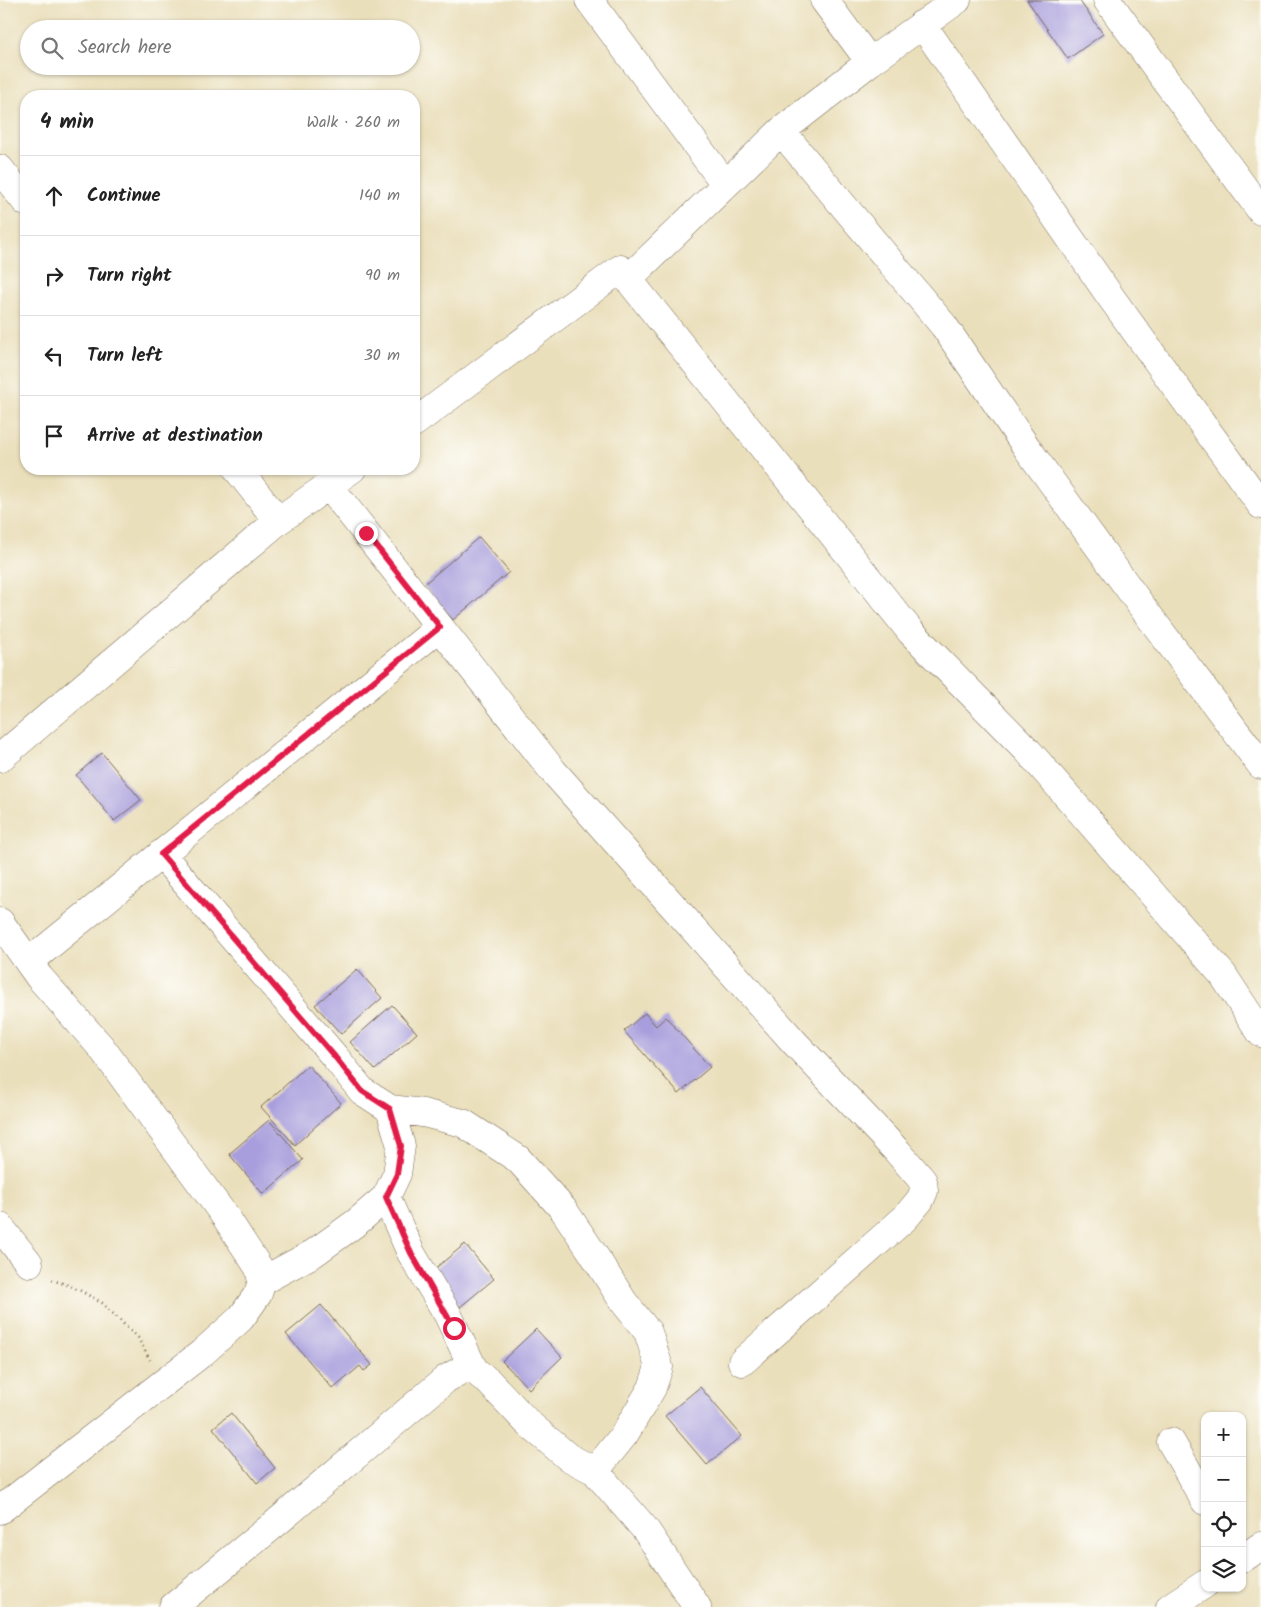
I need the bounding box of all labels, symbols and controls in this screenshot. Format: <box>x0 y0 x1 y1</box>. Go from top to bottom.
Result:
search box <box>20 20 420 75</box>
text: Search here <box>78 33 172 63</box>
icon: search <box>38 34 66 62</box>
text: 4 min <box>40 106 94 139</box>
text: Walk · 260 m <box>307 110 400 135</box>
text: Continue <box>87 181 160 211</box>
icon: ahead <box>40 182 68 210</box>
text: 140 m <box>359 183 400 208</box>
text: Turn right <box>87 261 172 291</box>
icon: right <box>40 262 68 290</box>
text: 90 m <box>365 263 400 288</box>
text: Turn left <box>87 341 162 371</box>
icon: left <box>40 342 68 370</box>
text: 30 m <box>364 343 400 368</box>
text: Arrive at destination <box>87 421 263 451</box>
icon: arrive <box>40 422 68 450</box>
route end <box>355 522 378 545</box>
route start <box>443 1317 466 1340</box>
map controls <box>1201 1412 1246 1592</box>
button: + <box>1201 1412 1246 1457</box>
button: − <box>1201 1457 1246 1502</box>
button: locate <box>1201 1502 1246 1547</box>
button: layers <box>1201 1547 1246 1592</box>

